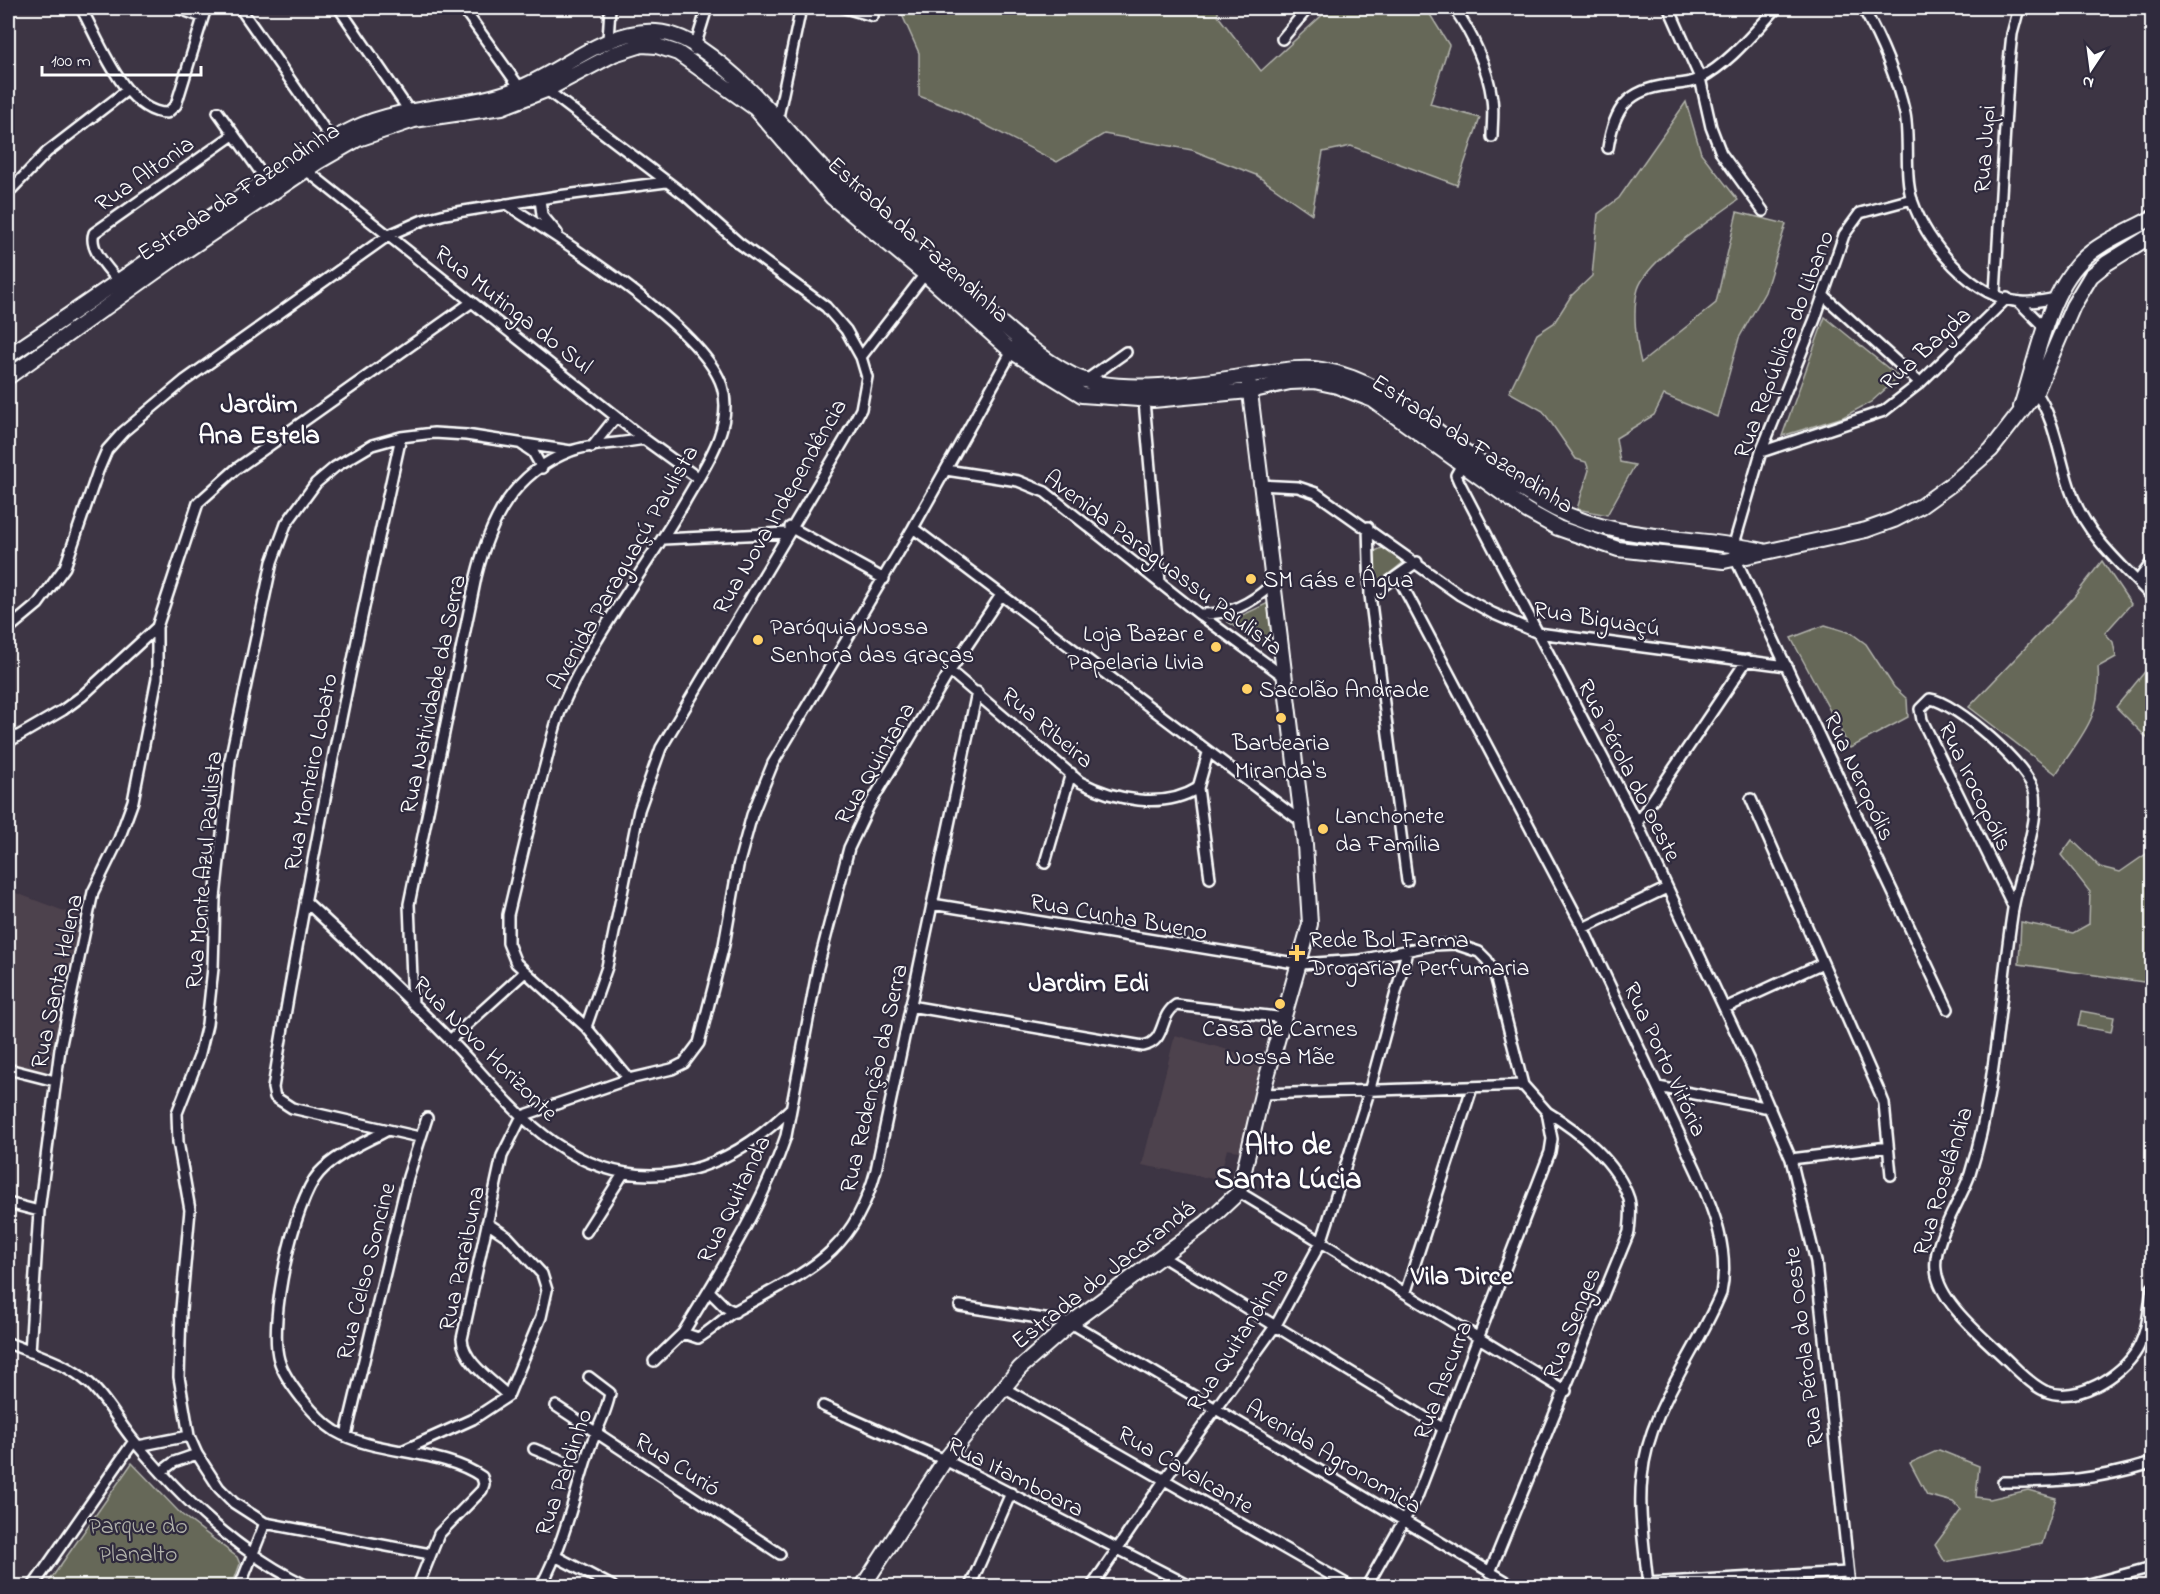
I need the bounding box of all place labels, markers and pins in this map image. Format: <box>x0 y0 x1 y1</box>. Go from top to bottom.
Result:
place label: SM Gás e Água <box>1263 564 1413 599</box>
marker: SM Gás e Água <box>1244 572 1258 586</box>
place label: Paróquia Nossa Senhora das Graças <box>770 611 974 674</box>
place label: Loja Bazar e Papelaria Livia <box>1067 618 1204 681</box>
marker: Paróquia Nossa Senhora das Graças <box>751 633 765 647</box>
marker: Loja Bazar e Papelaria Livia <box>1209 640 1223 654</box>
place label: Sacolão Andrade <box>1259 674 1429 709</box>
marker: Sacolão Andrade <box>1240 682 1254 696</box>
marker: Barbearia Miranda's <box>1274 711 1288 725</box>
place label: Barbearia Miranda's <box>1231 727 1330 790</box>
place label: Lanchonete da Família <box>1335 800 1445 863</box>
marker: Lanchonete da Família <box>1316 822 1330 836</box>
place label: Rede Bol Farma Drogaria e Perfumaria <box>1308 924 1530 987</box>
marker: Rede Bol Farma Drogaria e Perfumaria <box>1290 946 1304 960</box>
marker: Casa de Carnes Nossa Mãe <box>1273 997 1287 1011</box>
place label: Casa de Carnes Nossa Mãe <box>1202 1013 1358 1076</box>

